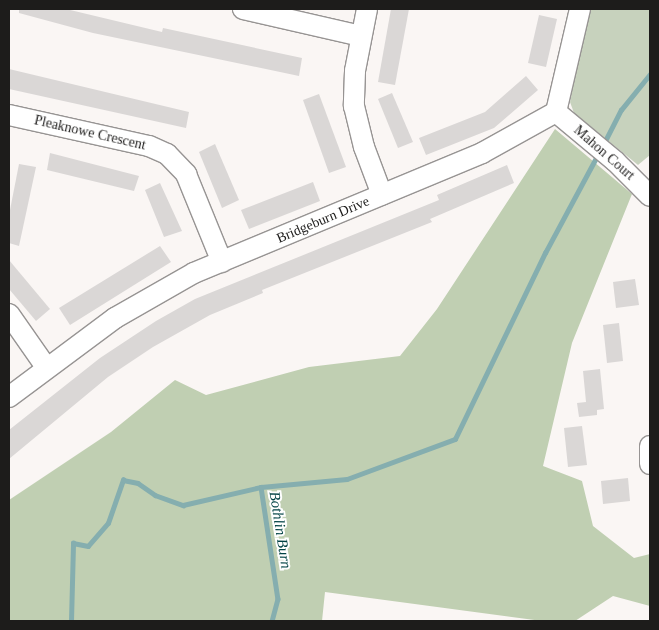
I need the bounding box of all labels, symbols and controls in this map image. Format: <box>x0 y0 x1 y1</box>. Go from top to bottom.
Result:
street label: Pleaknowe Crescent <box>33 112 147 154</box>
street label: Mahon Court <box>570 122 638 184</box>
street label: Bridgeburn Drive <box>274 193 372 247</box>
water label: Bothlin Burn <box>265 490 295 570</box>

